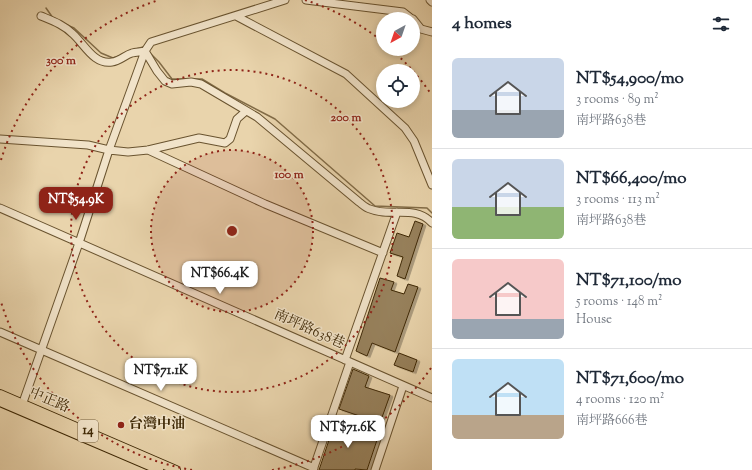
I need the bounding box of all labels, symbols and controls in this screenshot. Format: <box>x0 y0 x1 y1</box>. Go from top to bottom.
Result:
north arrow <box>376 12 420 56</box>
map controls <box>376 12 420 108</box>
text: 4 homes <box>452 12 512 36</box>
icon: filters <box>710 13 732 35</box>
text: 300 m <box>46 52 76 70</box>
button: locate <box>376 64 420 108</box>
text: NT$54,900/mo <box>576 67 684 91</box>
icon: home <box>484 74 532 122</box>
text: 3 rooms · 89 m² <box>576 91 659 109</box>
text: 200 m <box>331 109 361 127</box>
text: 南坪路638巷 <box>576 112 646 130</box>
text: 100 m <box>273 166 304 184</box>
text: NT$66,400/mo <box>576 167 687 191</box>
icon: home <box>484 175 532 223</box>
pin: NT$54.9K <box>35 187 117 221</box>
text: NT$54.9K <box>48 191 104 209</box>
text: 3 rooms · 113 m² <box>576 191 660 209</box>
text: 南坪路638巷 <box>576 212 646 230</box>
centre of rings <box>225 224 239 238</box>
pin: NT$66.4K <box>179 261 261 295</box>
text: NT$66.4K <box>191 265 249 283</box>
text: NT$71,100/mo <box>576 269 681 293</box>
icon: home <box>484 275 532 323</box>
text: 5 rooms · 148 m² <box>576 293 662 311</box>
street label: 南坪路638巷 <box>270 305 348 355</box>
text: House <box>576 311 612 329</box>
pin: NT$71.1K <box>120 358 202 392</box>
text: NT$71.1K <box>134 362 188 380</box>
text: NT$71,600/mo <box>576 367 684 391</box>
icon: home <box>484 375 532 423</box>
street label: 中正路 <box>26 384 72 418</box>
text: 4 rooms · 120 m² <box>576 391 664 409</box>
text: 南坪路666巷 <box>576 412 647 430</box>
place label: 台灣中油 <box>129 415 185 435</box>
pin: NT$71.6K <box>307 415 389 449</box>
text: NT$71.6K <box>320 419 376 437</box>
road number: 14 <box>78 420 98 442</box>
marker: 台灣中油 <box>116 420 126 430</box>

